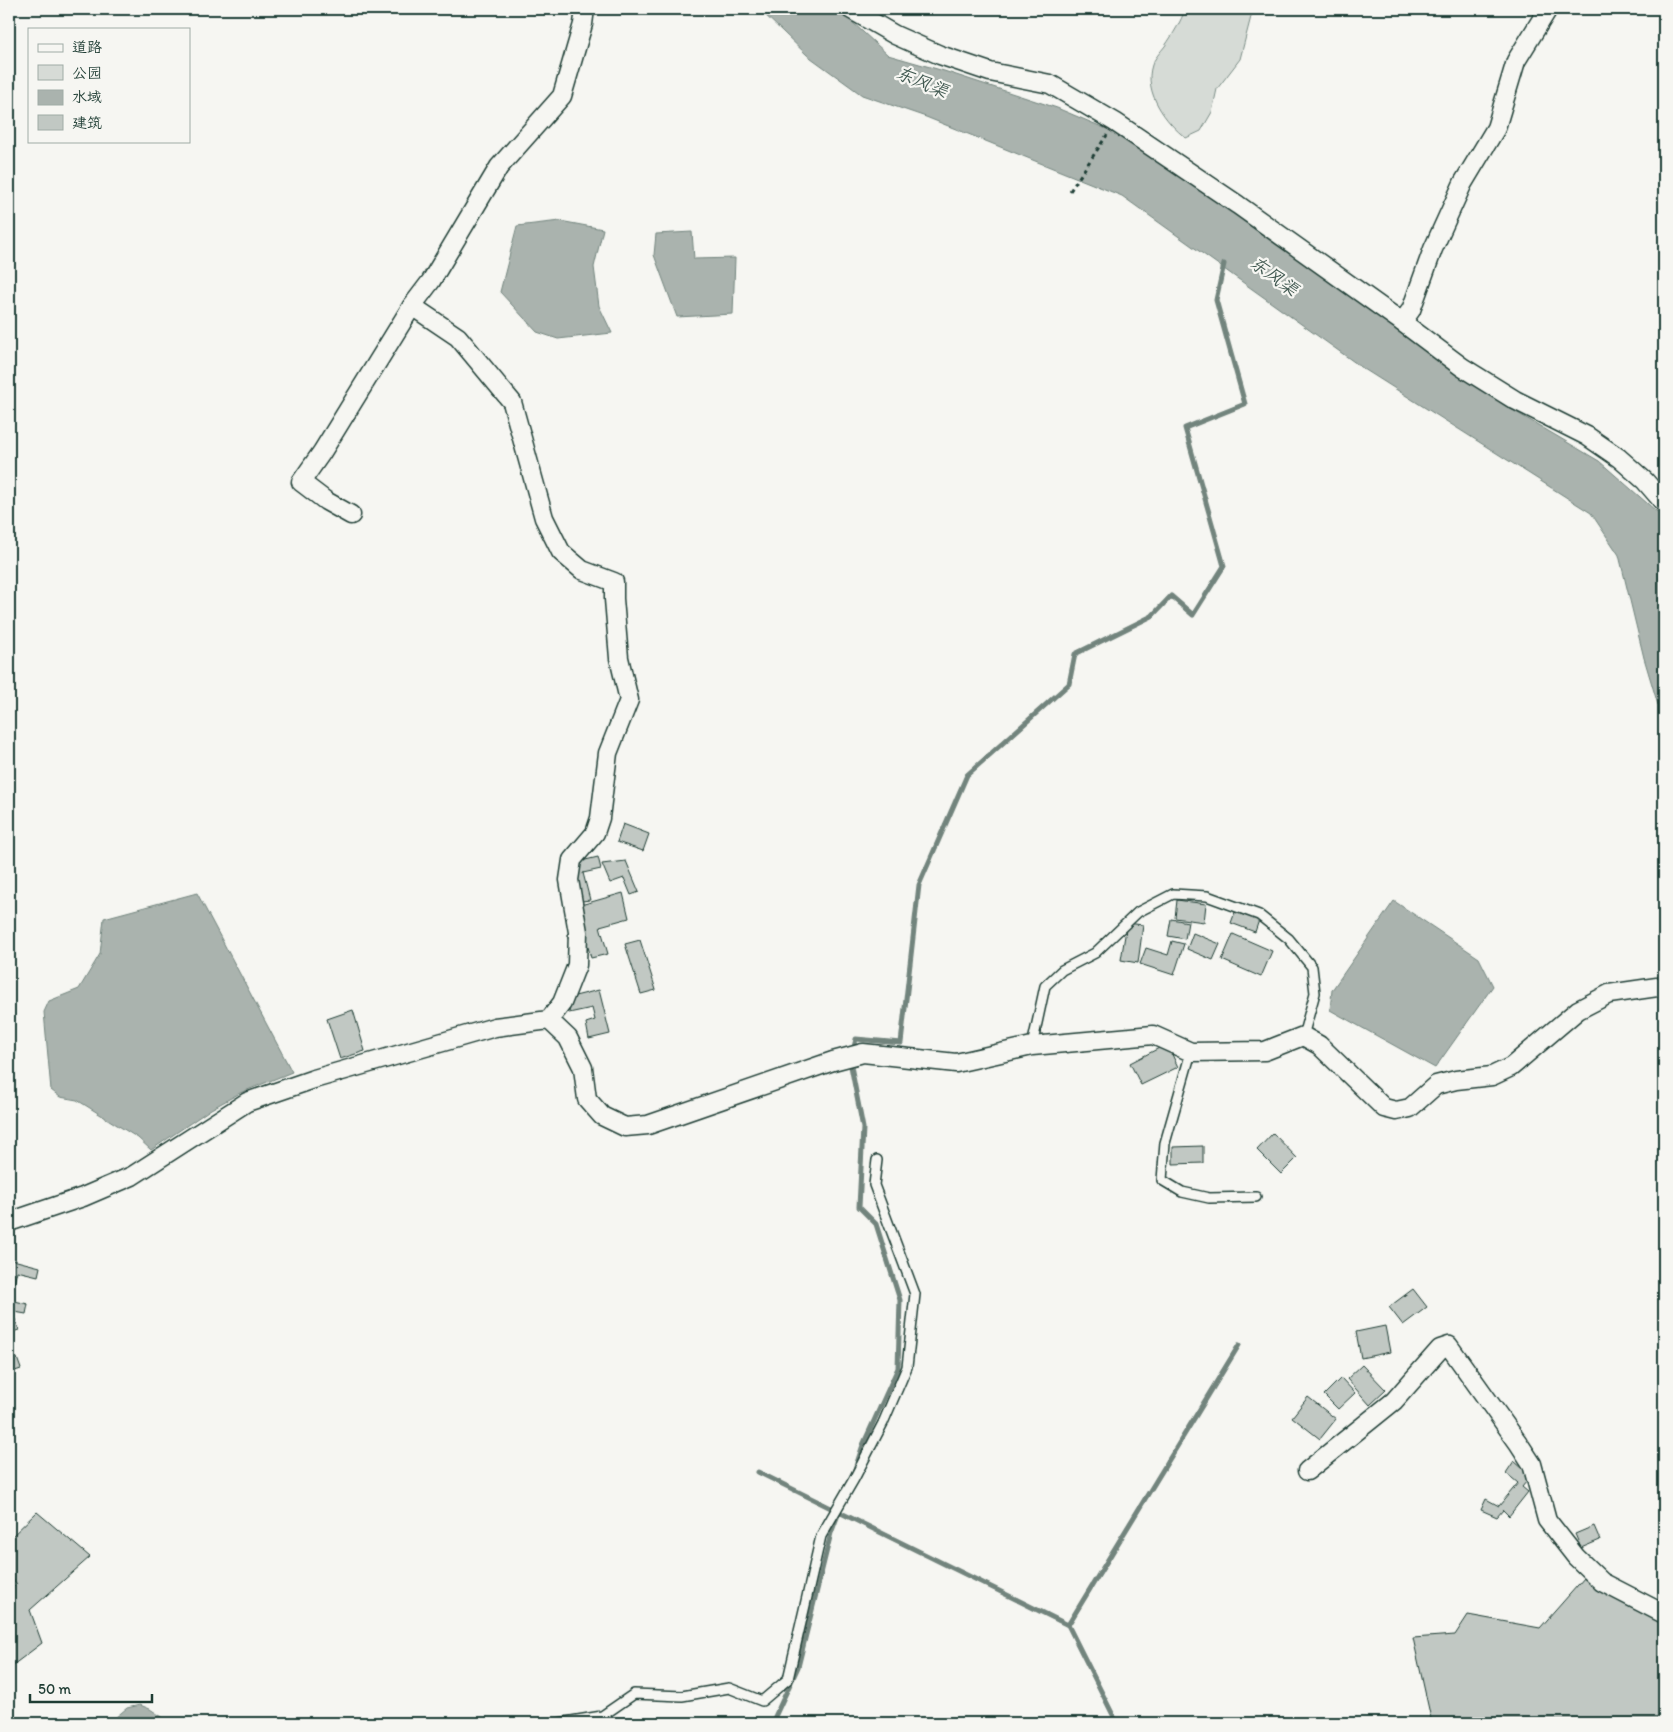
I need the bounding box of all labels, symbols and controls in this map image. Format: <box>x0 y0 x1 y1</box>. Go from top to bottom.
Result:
legend <box>28 28 190 142</box>
text: 道路 <box>72 38 102 56</box>
water label: 东风渠 <box>893 61 953 103</box>
text: 公园 <box>72 64 102 82</box>
text: 水域 <box>72 88 102 106</box>
text: 建筑 <box>72 114 102 132</box>
water label: 东风渠 <box>1246 251 1304 302</box>
scale bar <box>30 1672 152 1704</box>
text: 50 m <box>38 1680 71 1698</box>

